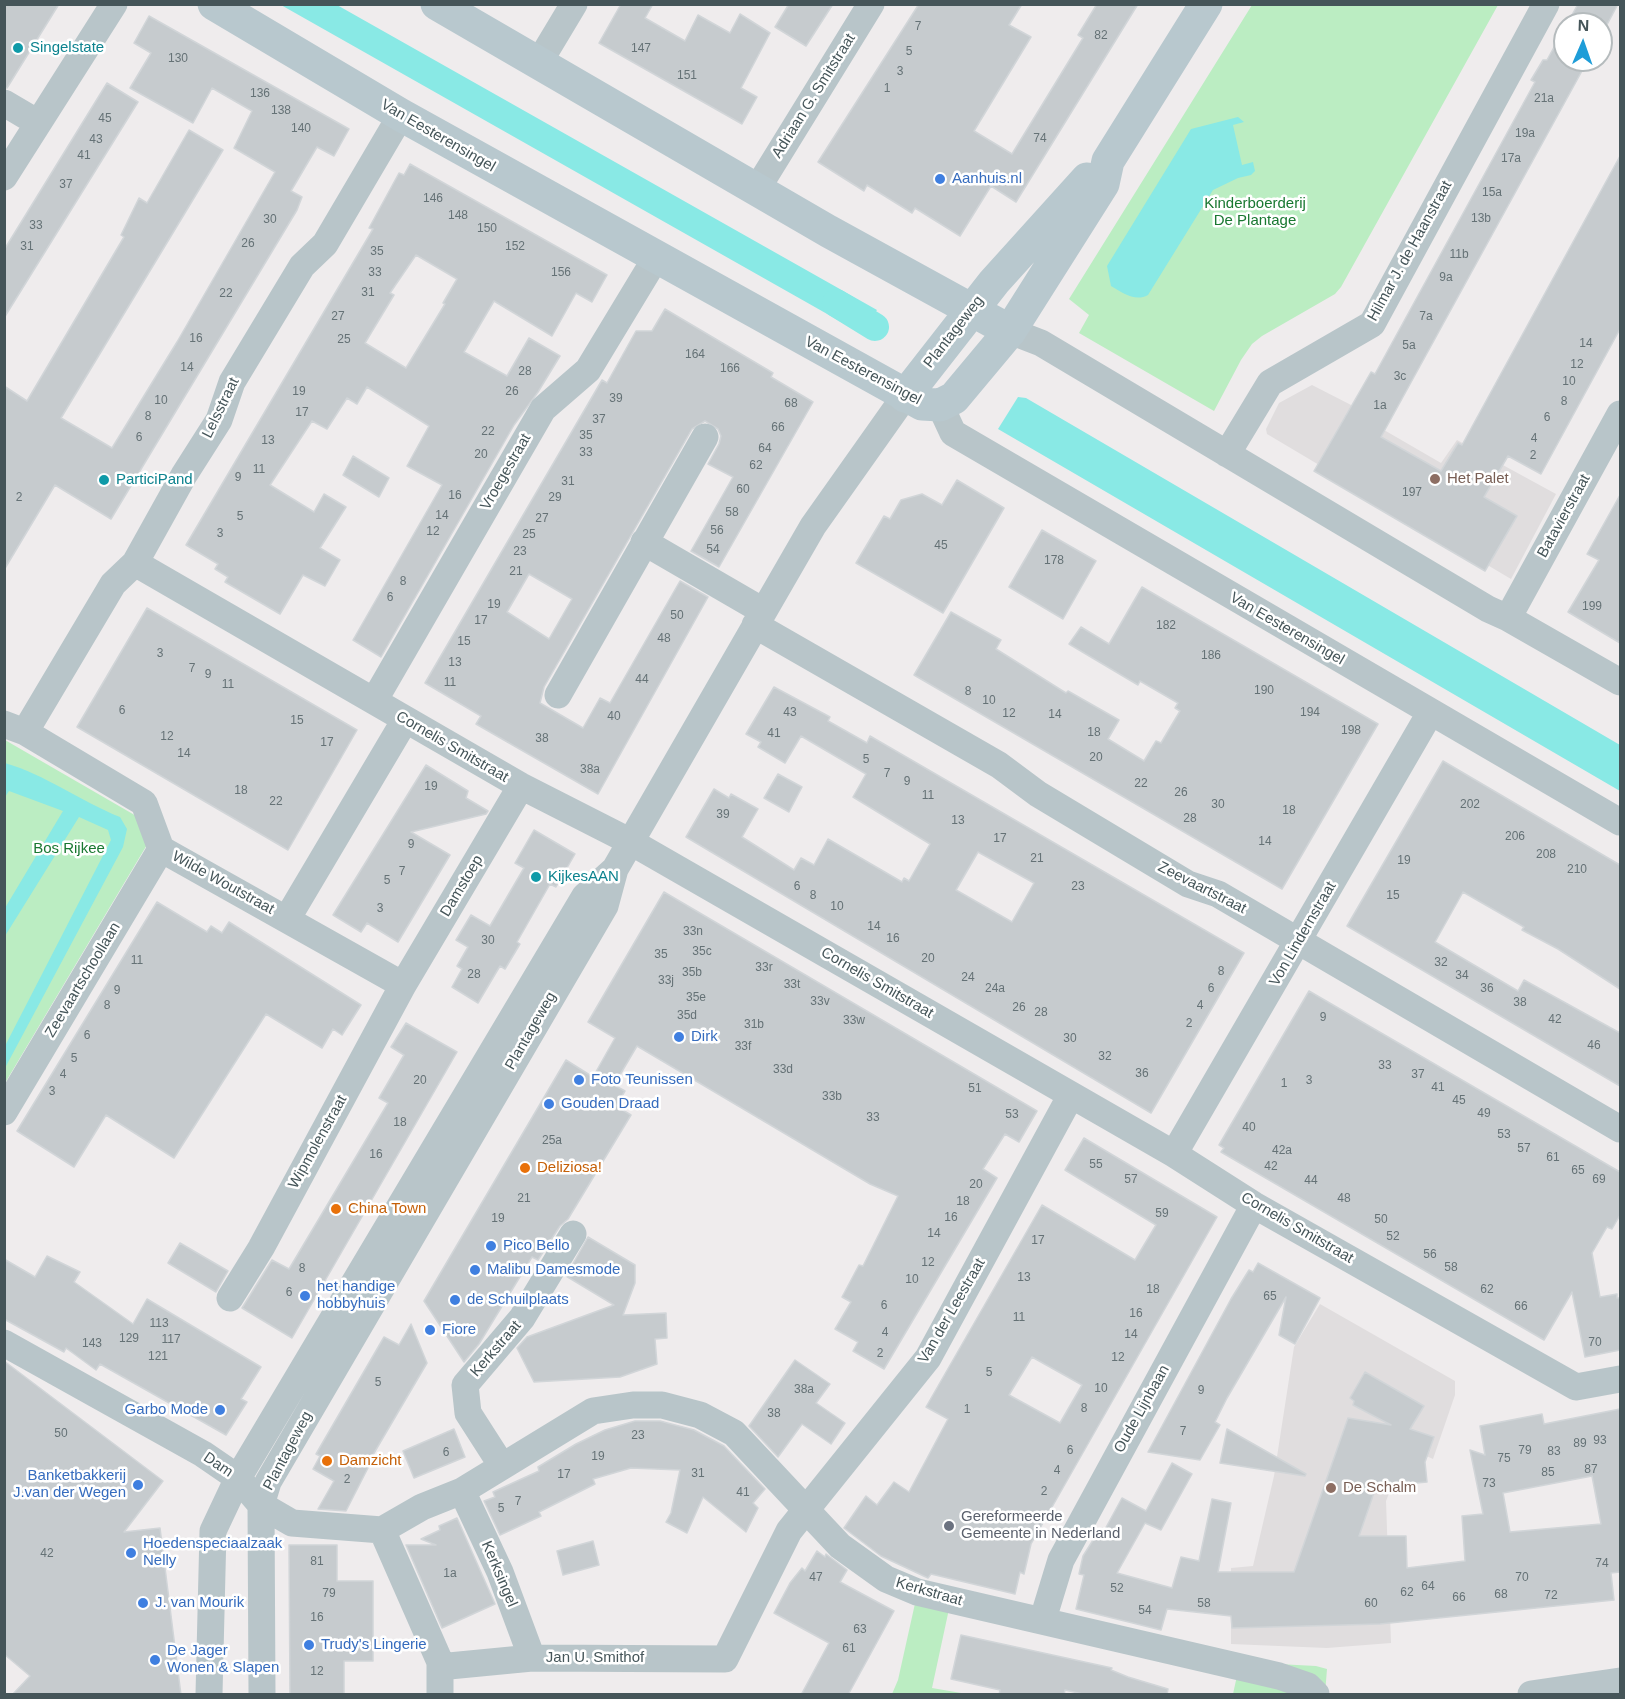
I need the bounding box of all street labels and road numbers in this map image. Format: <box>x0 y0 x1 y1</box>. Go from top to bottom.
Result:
street label: Adriaan G. Smitstraat <box>768 30 860 162</box>
street label: Van Eesterensingel <box>378 96 498 176</box>
street label: Hilmar J. de Haanstraat <box>1364 178 1456 324</box>
street label: Plantageweg <box>920 292 988 372</box>
street label: Van Eesterensingel <box>802 333 924 409</box>
street label: Lelsstraat <box>199 375 243 441</box>
street label: Vroegestraat <box>477 431 535 513</box>
street label: Batavierstraat <box>1534 471 1594 561</box>
street label: Van Eesterensingel <box>1227 589 1347 669</box>
street label: Cornelis Smitstraat <box>393 708 511 786</box>
street label: Wilde Woutstraat <box>169 848 277 918</box>
street label: Damstoep <box>437 852 487 920</box>
street label: Zeevaartstraat <box>1155 858 1249 918</box>
street label: Von Lindernstraat <box>1266 879 1340 989</box>
street label: Zeevaartschoollaan <box>42 919 124 1041</box>
street label: Cornelis Smitstraat <box>818 944 936 1022</box>
street label: Plantageweg <box>502 989 560 1073</box>
street label: Wipmolenstraat <box>285 1092 351 1192</box>
street label: Cornelis Smitstraat <box>1238 1189 1356 1267</box>
street label: Van der Leestraat <box>915 1255 989 1367</box>
street label: Kerkstraat <box>467 1317 525 1381</box>
street label: Oude Lijnbaan <box>1110 1362 1174 1456</box>
street label: Plantageweg <box>260 1408 316 1494</box>
street label: Dam <box>200 1449 236 1481</box>
street label: Kerksingel <box>477 1538 521 1610</box>
street label: Kerkstraat <box>894 1574 964 1610</box>
street label: Jan U. Smithof <box>546 1649 644 1667</box>

